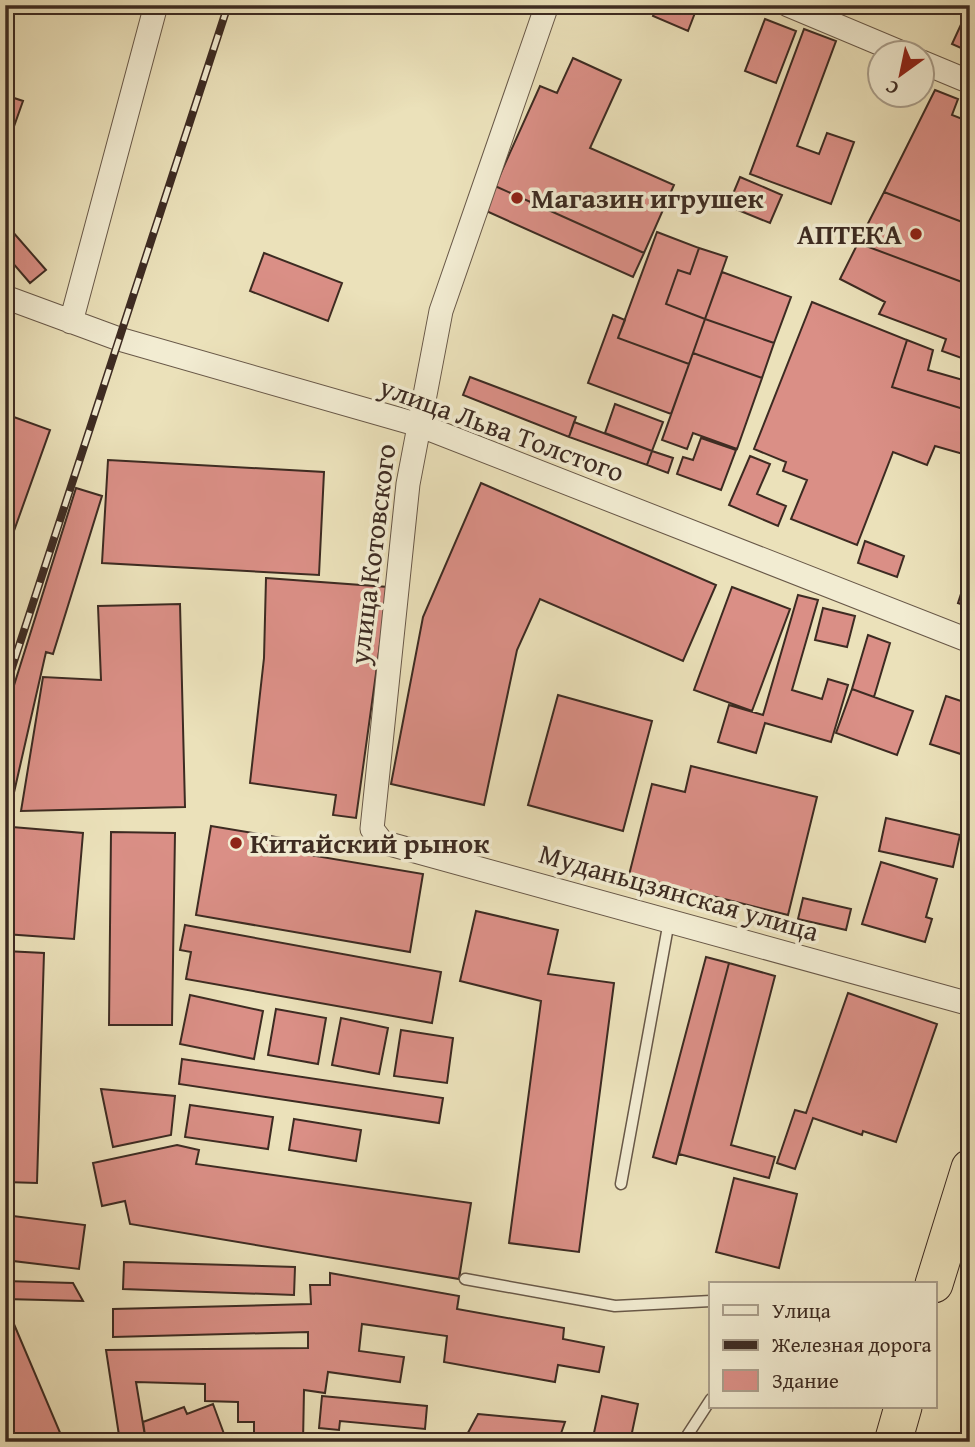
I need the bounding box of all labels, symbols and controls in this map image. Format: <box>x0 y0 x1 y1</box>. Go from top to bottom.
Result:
north arrow <box>866 38 936 108</box>
text: С <box>879 73 904 103</box>
place label: Магазин игрушек <box>531 177 764 218</box>
marker: Магазин игрушек <box>509 190 525 206</box>
place label: АПТЕКА <box>797 213 902 254</box>
marker: АПТЕКА <box>908 226 924 242</box>
street label: улица Льва Толстого <box>373 365 630 492</box>
street label: улица Котовского <box>337 441 405 668</box>
place label: Китайский рынок <box>250 822 490 863</box>
street label: Муданьцзянская улица <box>535 832 824 951</box>
marker: Китайский рынок <box>228 835 244 851</box>
legend <box>709 1282 936 1408</box>
text: Улица <box>772 1295 831 1326</box>
text: Железная дорога <box>771 1329 932 1360</box>
text: Здание <box>772 1365 839 1396</box>

